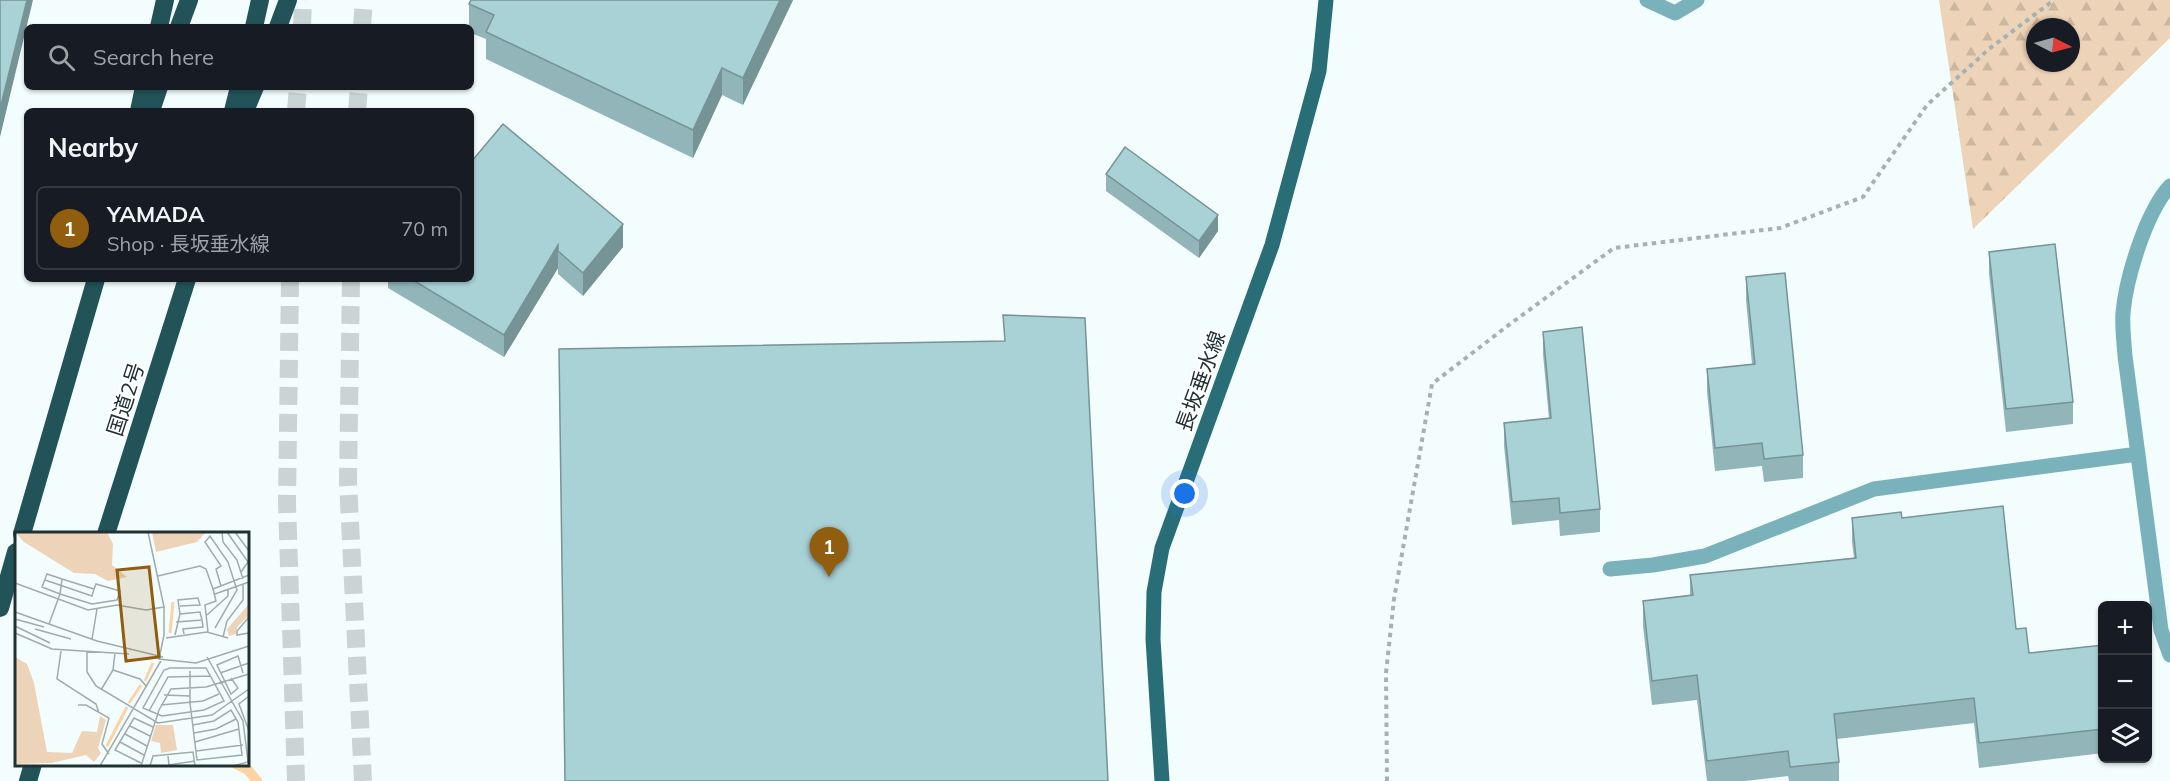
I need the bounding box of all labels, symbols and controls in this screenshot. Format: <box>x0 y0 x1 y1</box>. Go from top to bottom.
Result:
north arrow <box>2026 18 2080 72</box>
search box <box>24 24 474 90</box>
icon: search <box>45 41 78 74</box>
text: Search here <box>93 43 214 71</box>
text: Nearby <box>48 131 138 164</box>
text: YAMADA <box>107 200 204 228</box>
text: 1 <box>64 216 76 241</box>
text: 70 m <box>401 216 448 241</box>
text: Shop · 長坂垂水線 <box>107 231 270 256</box>
street label: 長坂垂水線 <box>1170 327 1230 435</box>
street label: 国道2号 <box>101 359 149 439</box>
your location <box>1170 479 1199 508</box>
pin: 1 <box>810 528 848 577</box>
inset map <box>15 532 249 766</box>
map controls <box>2098 601 2152 763</box>
button: + <box>2098 601 2152 655</box>
button: − <box>2098 655 2152 709</box>
button: layers <box>2098 709 2152 763</box>

